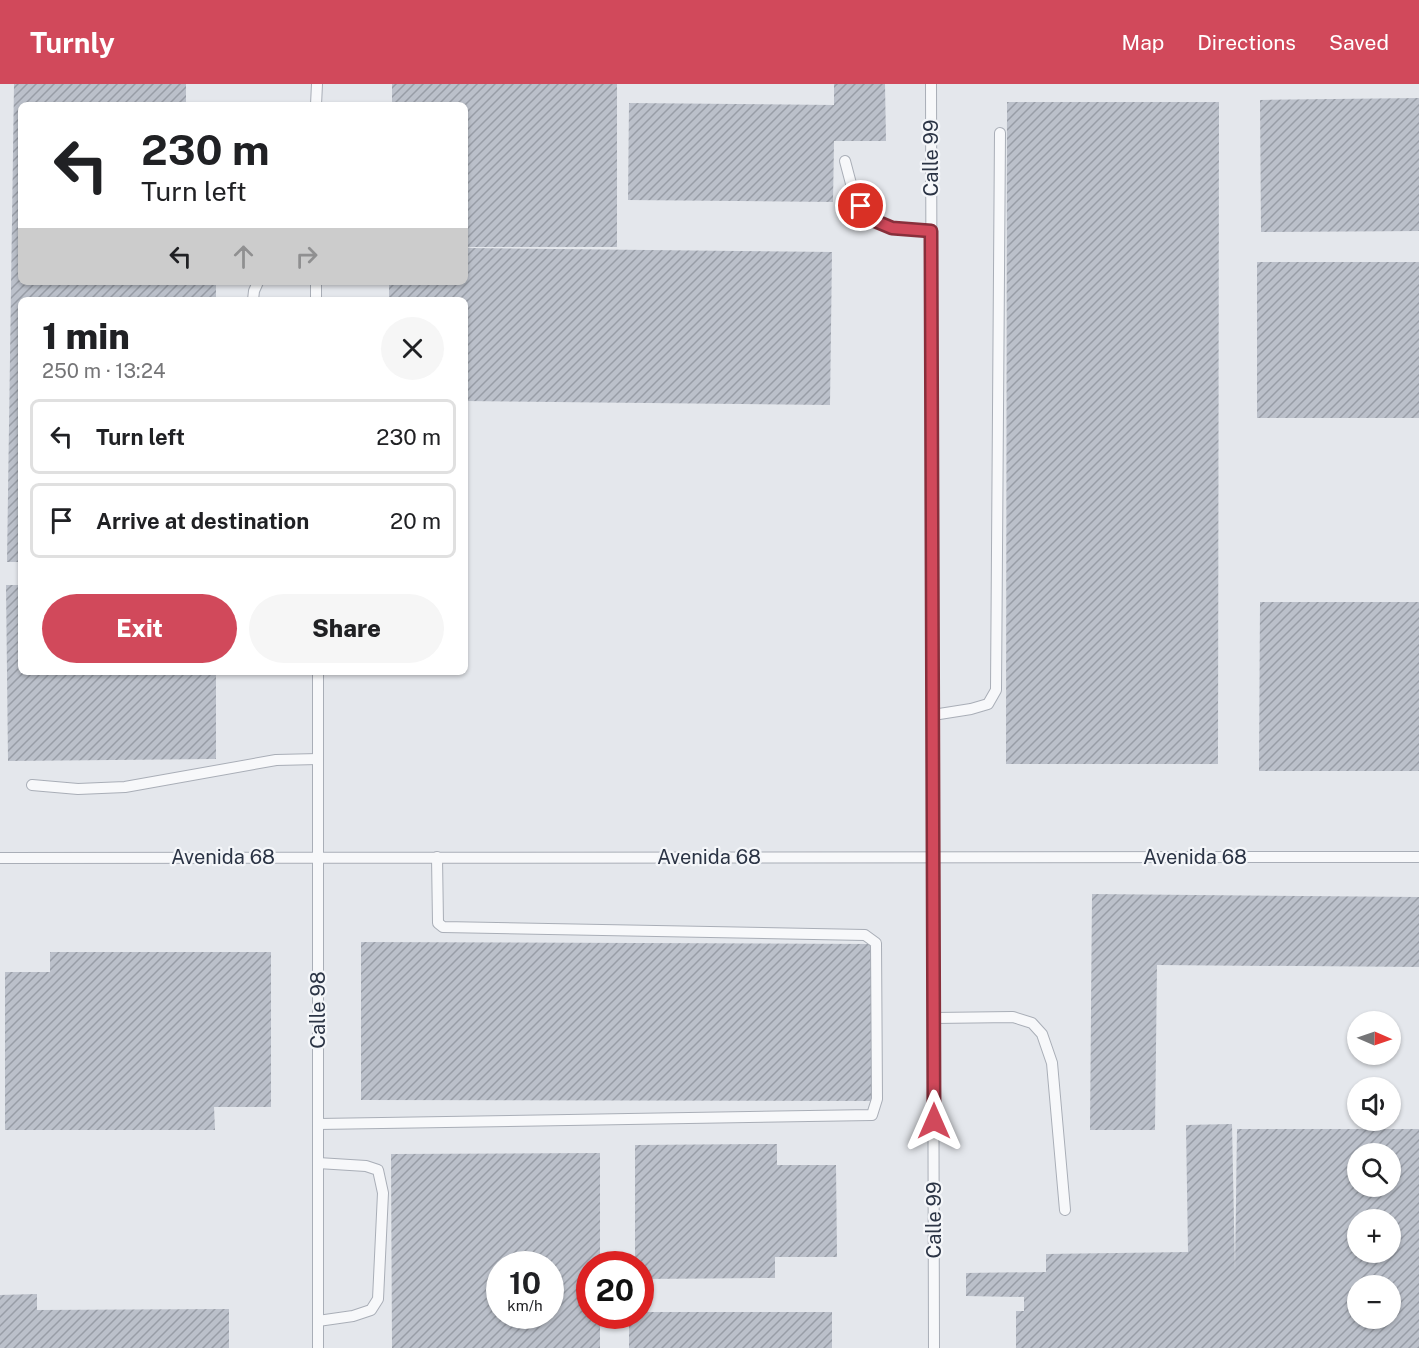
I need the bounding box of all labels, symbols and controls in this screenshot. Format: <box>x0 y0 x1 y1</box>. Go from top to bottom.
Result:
text: Turnly <box>30 26 115 59</box>
text: Map <box>1122 30 1164 55</box>
text: Directions <box>1197 30 1296 55</box>
text: Saved <box>1329 30 1389 55</box>
street label: Calle 99 <box>919 120 943 196</box>
text: 230 m <box>141 125 270 174</box>
icon: left <box>42 126 120 204</box>
text: Turn left <box>141 175 247 207</box>
pin <box>835 180 886 231</box>
icon: arrive <box>844 189 877 222</box>
icon: left <box>164 240 197 273</box>
icon: ahead <box>227 240 260 273</box>
icon: right <box>290 240 323 273</box>
text: 1 min <box>42 315 130 357</box>
button: close <box>381 317 444 380</box>
text: 250 m · 13:24 <box>42 359 165 383</box>
icon: left <box>45 420 78 453</box>
text: Turn left <box>96 424 185 450</box>
text: 230 m <box>376 424 441 450</box>
icon: arrive <box>45 504 78 537</box>
text: Arrive at destination <box>96 508 309 534</box>
text: 20 m <box>390 508 441 534</box>
button: Exit <box>42 594 237 663</box>
button: Share <box>249 594 444 663</box>
street label: Avenida 68 <box>171 845 275 869</box>
street label: Avenida 68 <box>657 845 761 869</box>
street label: Avenida 68 <box>1143 845 1247 869</box>
street label: Calle 98 <box>306 971 330 1049</box>
north arrow <box>1347 1011 1401 1065</box>
map controls <box>1347 1011 1401 1329</box>
button: sound <box>1347 1077 1401 1131</box>
position arrow <box>902 1089 966 1153</box>
button: search <box>1347 1143 1401 1197</box>
street label: Calle 99 <box>922 1182 946 1258</box>
button: + <box>1347 1209 1401 1263</box>
speed limit sign: 20 <box>576 1251 654 1329</box>
text: 10 <box>509 1265 541 1301</box>
button: − <box>1347 1275 1401 1329</box>
text: km/h <box>507 1297 543 1314</box>

